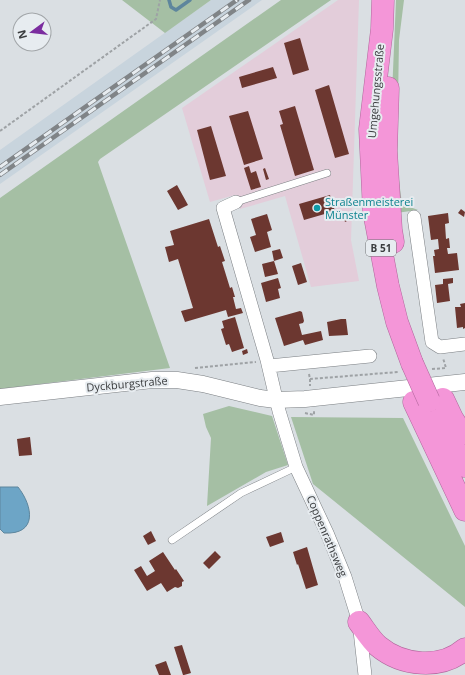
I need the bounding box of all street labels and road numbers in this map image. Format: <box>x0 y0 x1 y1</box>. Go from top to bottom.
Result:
street label: Umgehungsstraße <box>364 43 387 139</box>
road number: B 51 <box>366 240 396 256</box>
street label: Dyckburgstraße <box>86 372 168 395</box>
street label: Coppenrathsweg <box>304 493 351 579</box>

